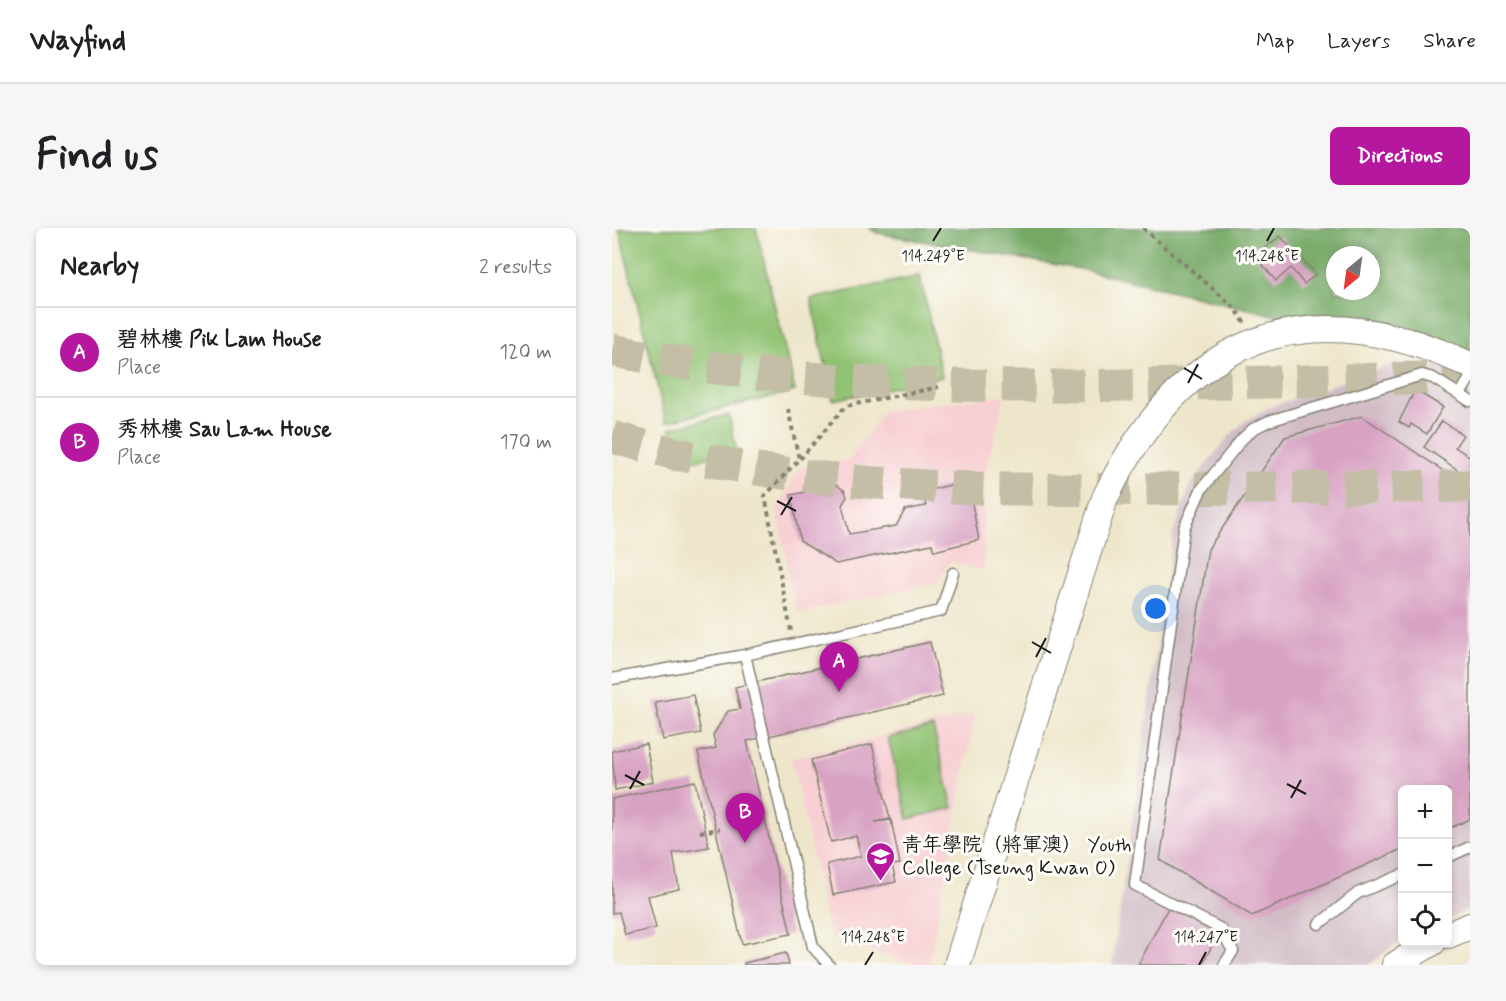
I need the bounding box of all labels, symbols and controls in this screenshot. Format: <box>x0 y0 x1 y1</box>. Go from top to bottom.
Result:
text: Wayfind <box>30 23 126 60</box>
text: Map <box>1256 27 1294 55</box>
text: Layers <box>1327 27 1390 55</box>
text: Share <box>1423 27 1476 55</box>
button: Directions <box>1330 127 1470 185</box>
text: Find us <box>36 129 158 184</box>
north arrow <box>1326 246 1380 300</box>
text: 114.249°E <box>901 247 965 267</box>
text: 114.248°E <box>1235 247 1299 267</box>
text: Nearby <box>60 250 139 284</box>
text: 2 results <box>479 254 552 281</box>
text: 碧林樓 Pik Lam House <box>117 326 322 354</box>
text: A <box>73 339 86 366</box>
text: 120 m <box>499 339 552 366</box>
text: Place <box>117 354 161 381</box>
text: 秀林樓 Sau Lam House <box>117 416 332 444</box>
text: B <box>73 429 86 456</box>
text: 170 m <box>500 429 552 456</box>
text: Place <box>117 444 161 471</box>
your location <box>1141 594 1170 623</box>
pin: A <box>820 642 858 692</box>
map controls <box>1398 785 1452 947</box>
button: + <box>1398 785 1452 839</box>
pin: B <box>726 794 764 843</box>
place label: 青年學院（將軍澳） Youth College (Tseung Kwan O) <box>902 832 1132 882</box>
button: − <box>1398 839 1452 893</box>
school or university icon: 青年學院（將軍澳） Youth College (Tseung Kwan O) <box>865 840 897 882</box>
button: locate <box>1398 893 1452 947</box>
text: 114.248°E <box>841 928 905 948</box>
text: 114.247°E <box>1174 928 1238 948</box>

